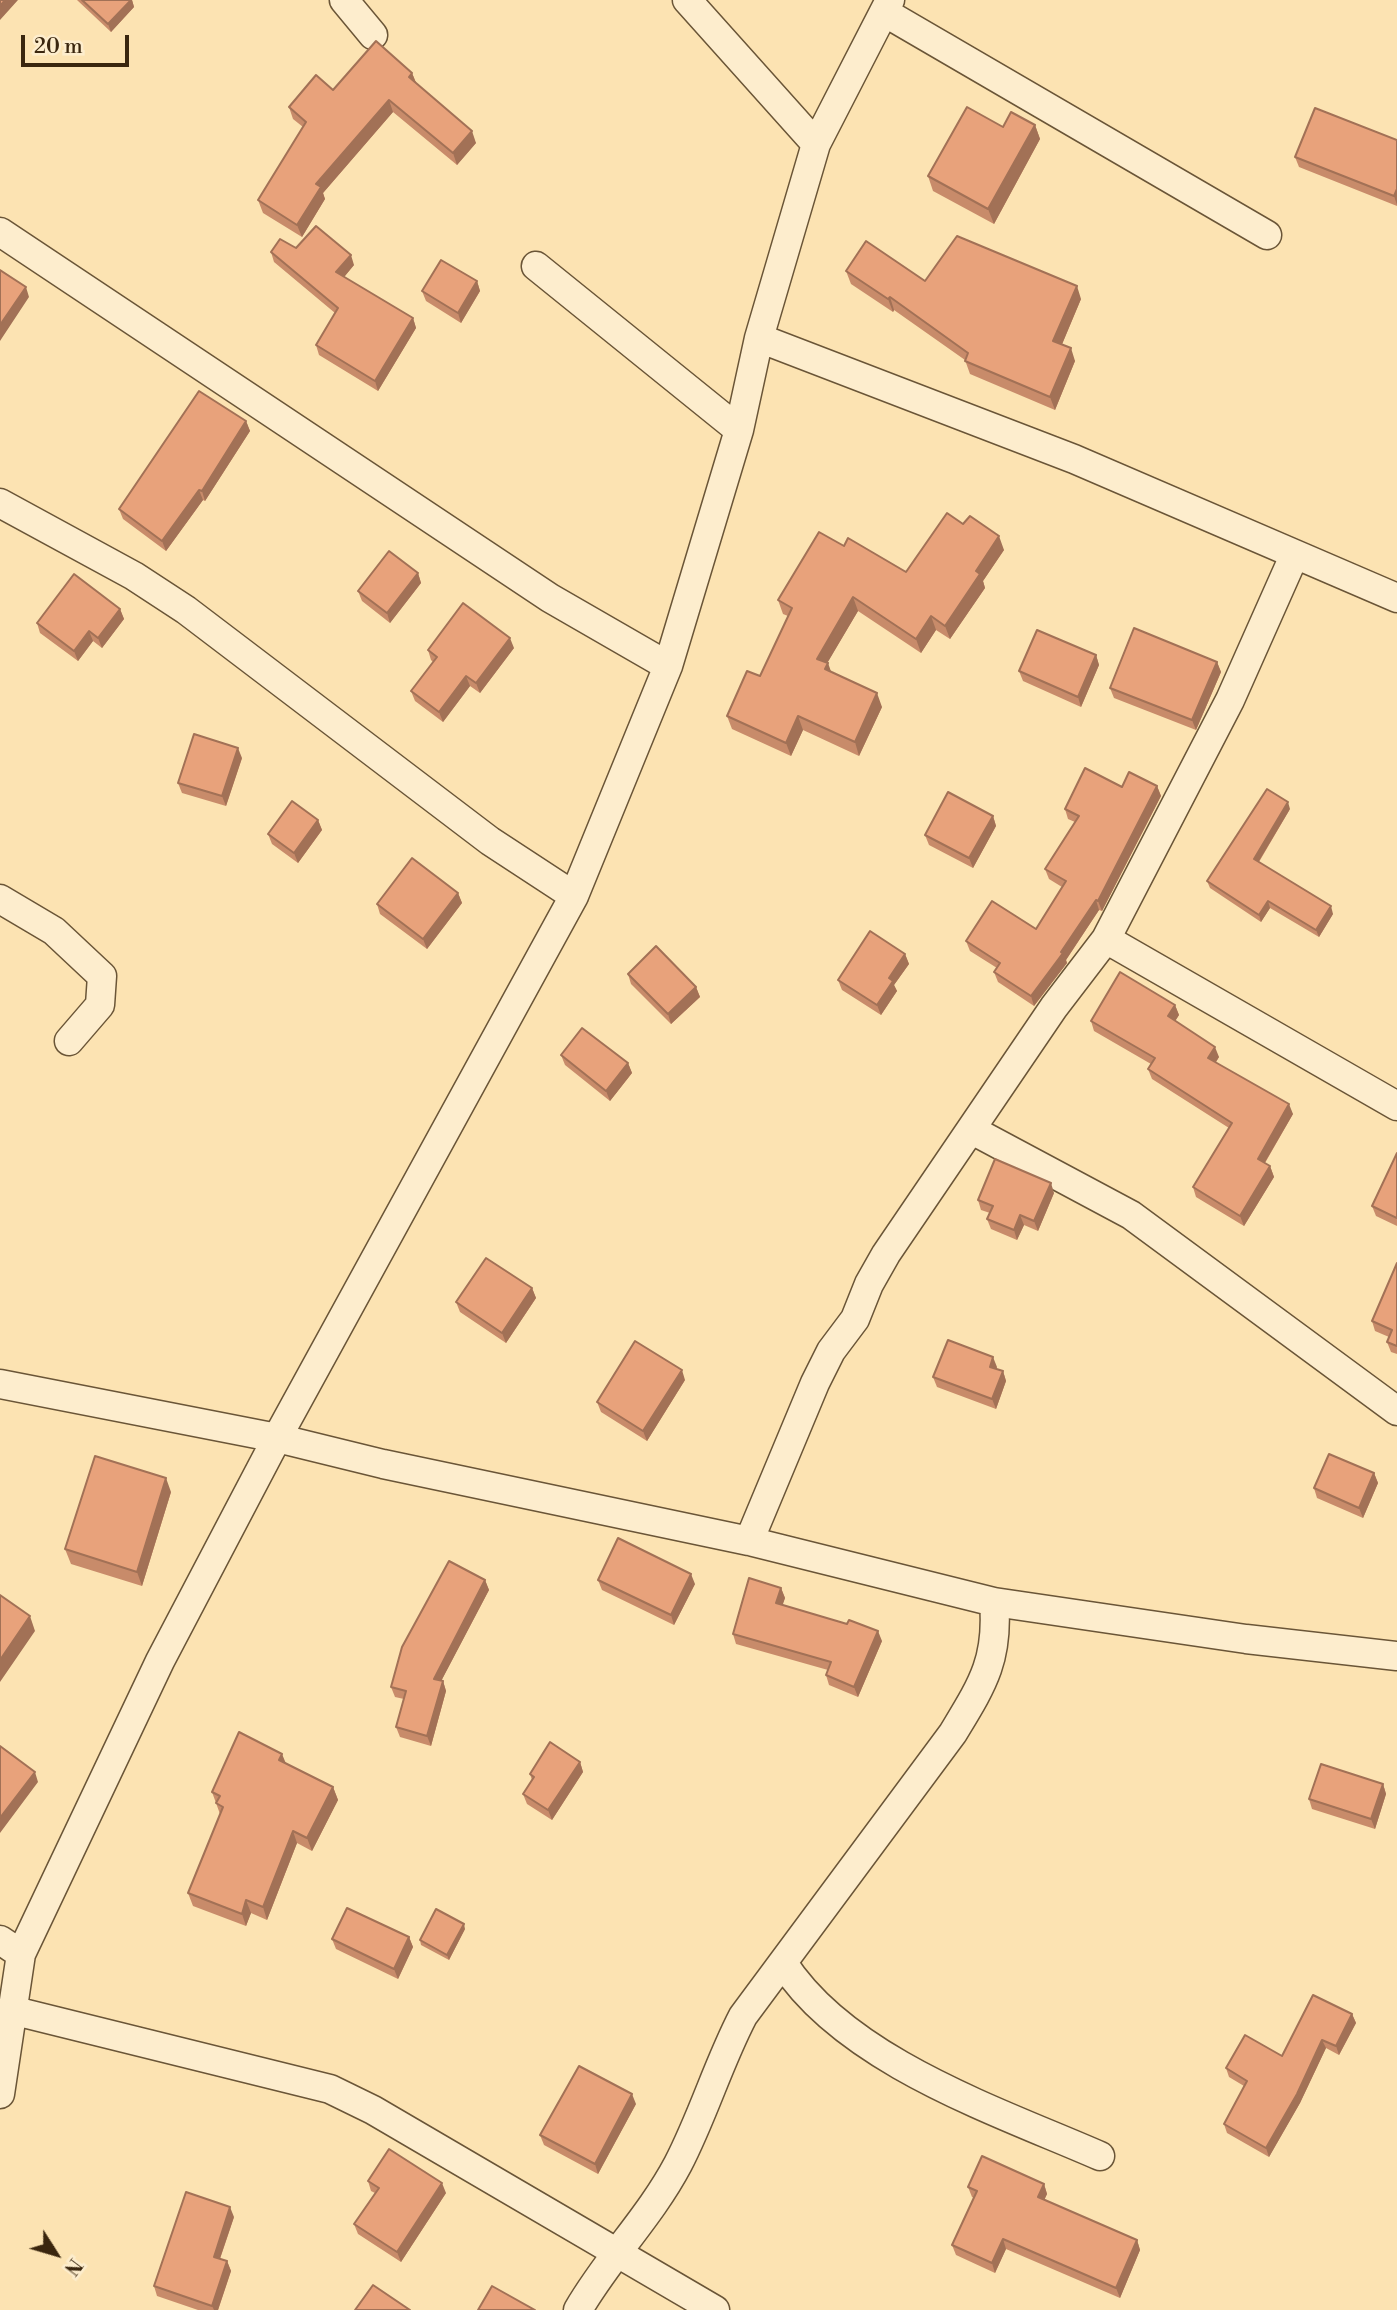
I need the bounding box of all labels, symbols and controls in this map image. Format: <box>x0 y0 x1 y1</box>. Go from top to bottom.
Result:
scale bar <box>24 21 133 65</box>
text: 20 m <box>34 34 83 60</box>
north arrow <box>21 2219 91 2289</box>
text: N <box>59 2253 87 2280</box>

